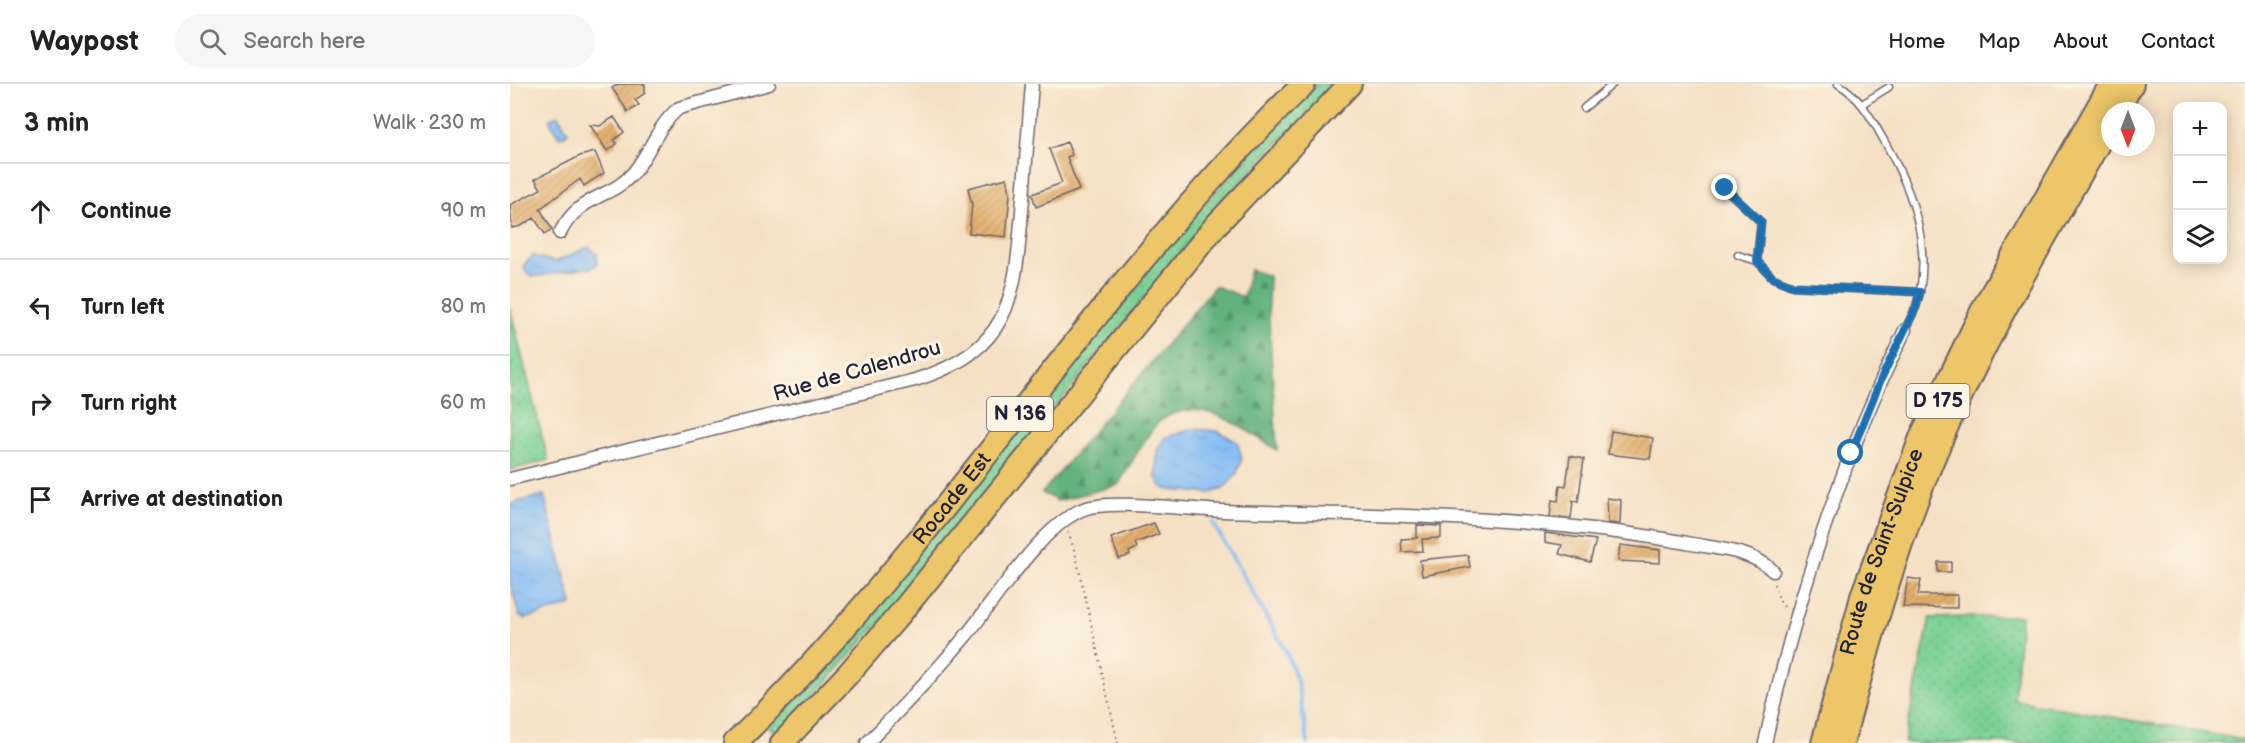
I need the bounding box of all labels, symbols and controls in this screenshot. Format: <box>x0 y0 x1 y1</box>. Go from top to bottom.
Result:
search box <box>175 14 595 68</box>
text: Waypost <box>30 25 139 58</box>
icon: search <box>196 25 229 58</box>
text: Search here <box>244 28 365 55</box>
text: Home <box>1888 29 1945 54</box>
text: Map <box>1978 29 2020 54</box>
text: About <box>2053 29 2108 54</box>
text: Contact <box>2141 29 2215 54</box>
north arrow <box>2101 102 2155 156</box>
map controls <box>2173 102 2227 264</box>
button: + <box>2173 102 2227 156</box>
text: 3 min <box>24 108 89 139</box>
text: Walk · 230 m <box>373 111 486 135</box>
button: − <box>2173 156 2227 210</box>
route end <box>1711 174 1737 200</box>
icon: ahead <box>24 195 57 228</box>
text: Continue <box>81 198 171 225</box>
text: 90 m <box>441 199 486 223</box>
button: layers <box>2173 210 2227 264</box>
icon: left <box>24 291 57 324</box>
text: Turn left <box>81 294 165 321</box>
text: 80 m <box>441 295 486 319</box>
street label: Rue de Calendrou <box>770 335 944 407</box>
road number: D 175 <box>1906 384 1970 418</box>
icon: right <box>24 387 57 420</box>
text: Turn right <box>81 390 177 417</box>
text: 60 m <box>440 391 486 415</box>
road number: N 136 <box>987 397 1053 431</box>
route start <box>1837 439 1863 465</box>
street label: Route de Saint-Sulpice <box>1834 445 1928 658</box>
street label: Rocade Est <box>907 447 996 550</box>
icon: arrive <box>24 483 57 516</box>
text: Arrive at destination <box>81 486 283 513</box>

